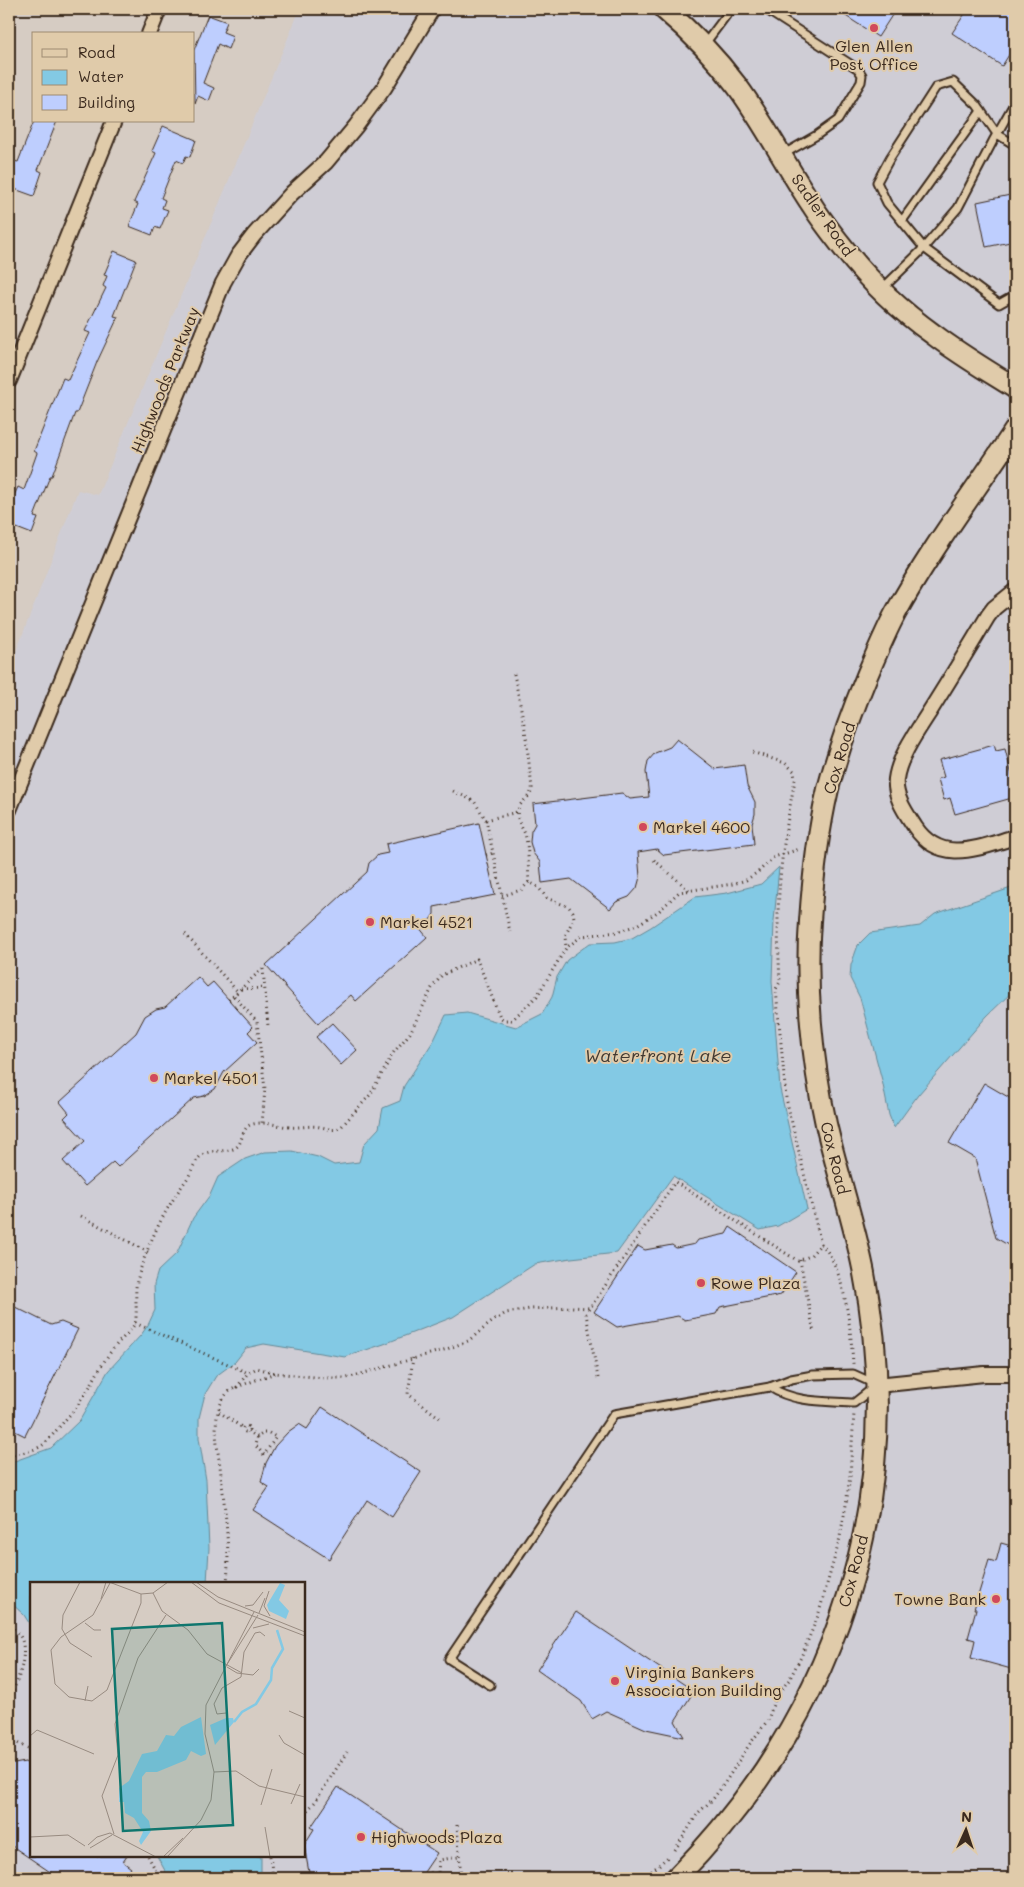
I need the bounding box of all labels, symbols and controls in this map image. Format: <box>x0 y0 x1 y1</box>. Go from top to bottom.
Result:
marker: Glen Allen Post Office <box>868 22 880 34</box>
legend <box>32 32 195 122</box>
place label: Glen Allen Post Office <box>830 35 918 74</box>
text: Road <box>78 42 115 62</box>
text: Water <box>78 66 124 86</box>
text: Building <box>78 92 135 112</box>
street label: Sadler Road <box>787 169 860 260</box>
street label: Highwoods Parkway <box>126 304 204 456</box>
street label: Cox Road <box>818 719 859 796</box>
place label: Markel 4600 <box>653 816 750 837</box>
marker: Markel 4600 <box>637 821 649 833</box>
place label: Markel 4521 <box>380 911 473 932</box>
marker: Markel 4521 <box>364 916 376 928</box>
water label: Waterfront Lake <box>585 1043 731 1067</box>
place label: Markel 4501 <box>164 1067 258 1088</box>
marker: Markel 4501 <box>148 1072 160 1084</box>
street label: Cox Road <box>816 1119 855 1196</box>
place label: Rowe Plaza <box>711 1272 801 1293</box>
marker: Rowe Plaza <box>695 1277 707 1289</box>
street label: Cox Road <box>833 1532 872 1609</box>
inset map <box>30 1582 305 1857</box>
place label: Towne Bank <box>894 1588 986 1609</box>
marker: Towne Bank <box>990 1593 1002 1605</box>
place label: Virginia Bankers Association Building <box>625 1661 782 1700</box>
marker: Virginia Bankers Association Building <box>609 1675 621 1687</box>
north arrow <box>942 1804 992 1854</box>
text: N <box>961 1807 973 1826</box>
place label: Highwoods Plaza <box>371 1826 503 1847</box>
marker: Highwoods Plaza <box>355 1831 367 1843</box>

